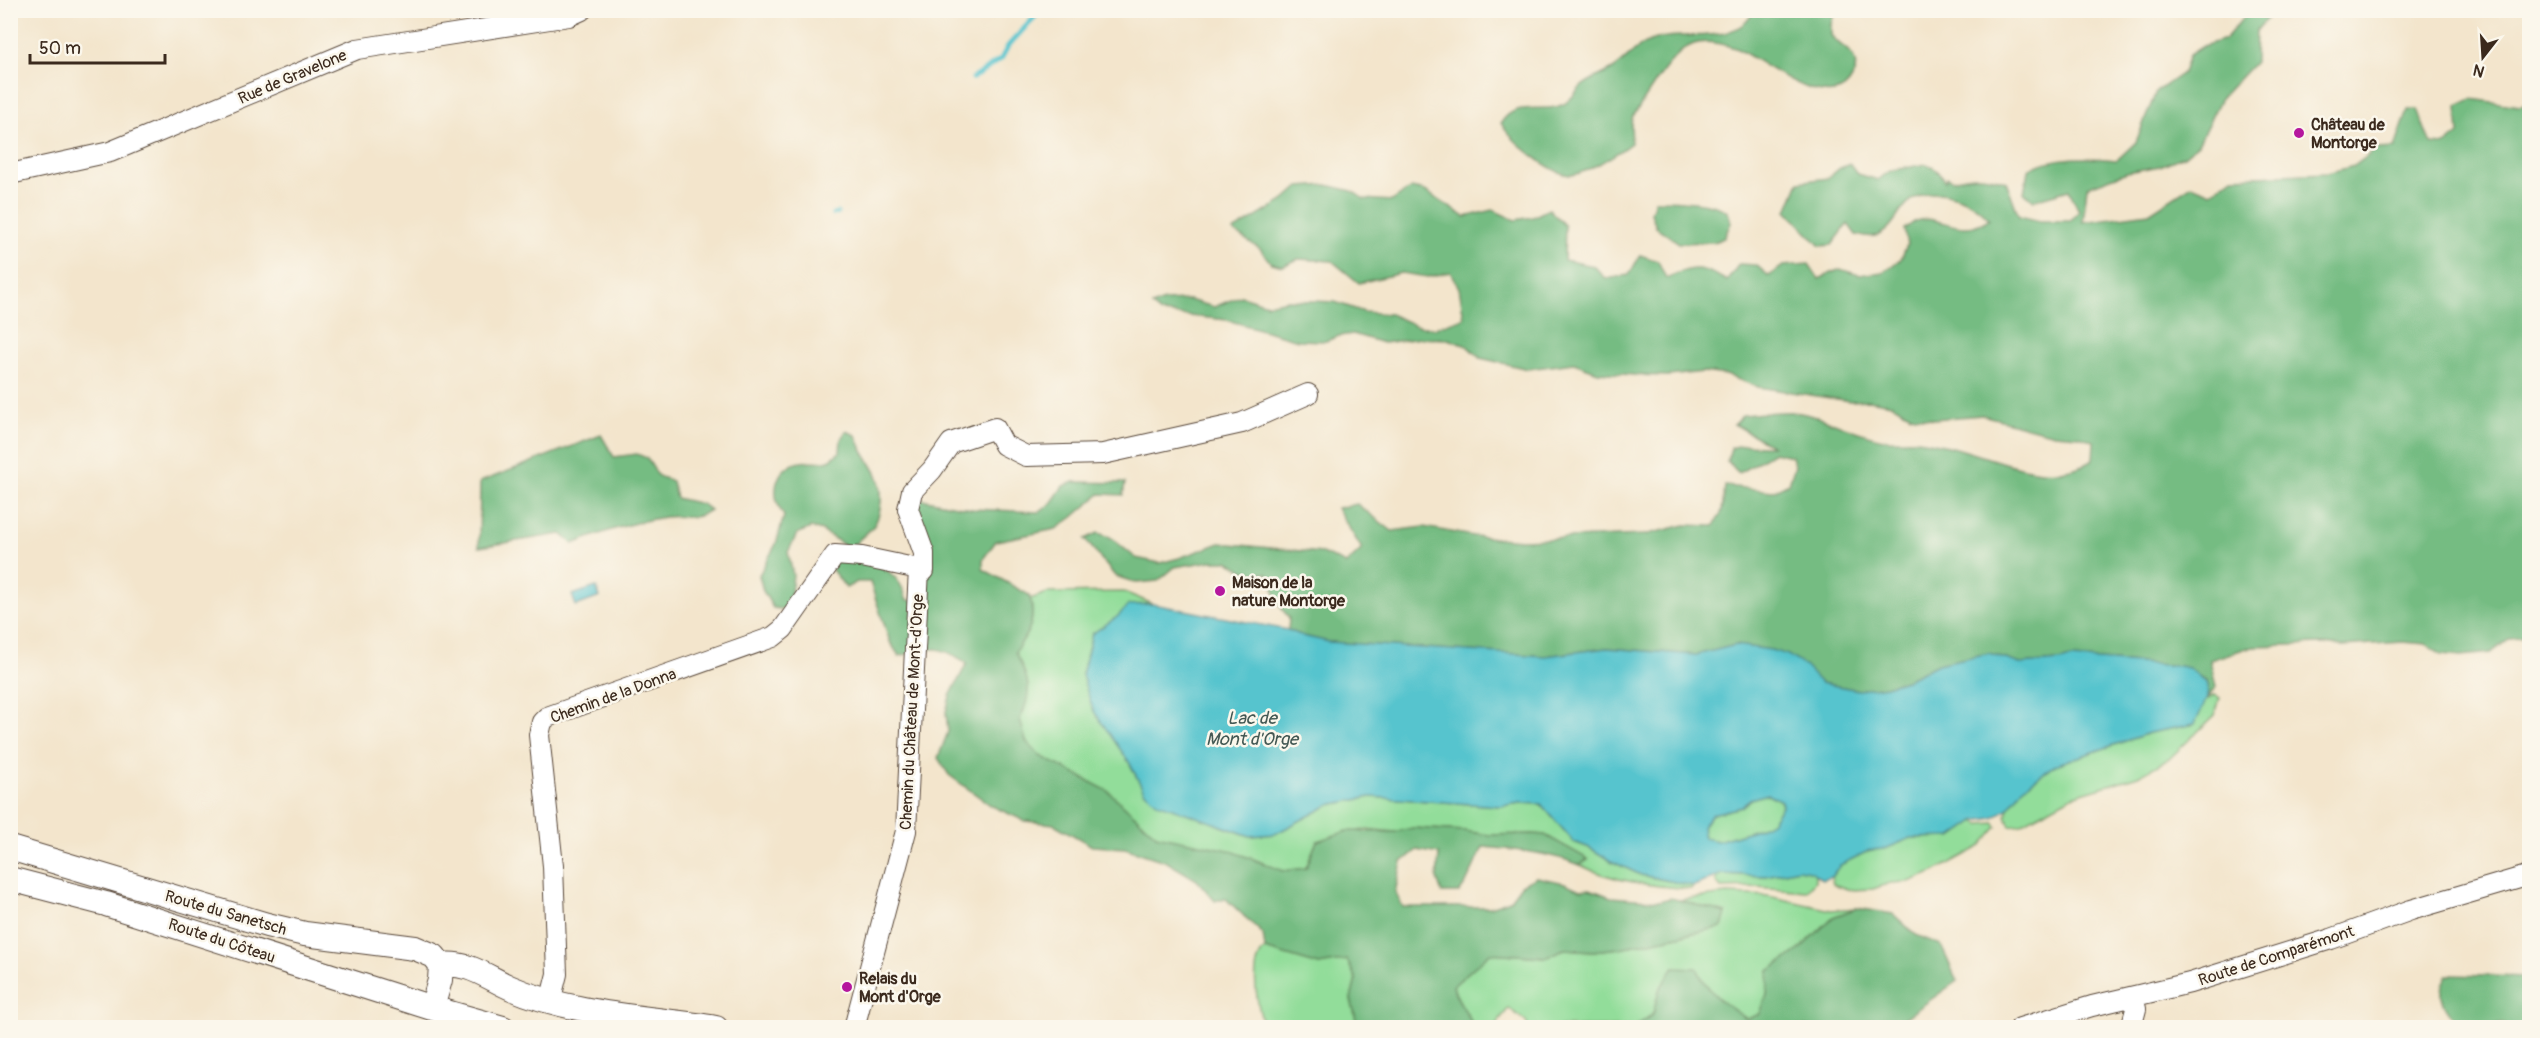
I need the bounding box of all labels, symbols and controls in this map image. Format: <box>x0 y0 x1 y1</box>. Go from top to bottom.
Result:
scale bar <box>30 27 165 65</box>
north arrow <box>2453 27 2513 87</box>
text: 50 m <box>39 37 81 60</box>
street label: Rue de Gravelone <box>235 45 350 109</box>
text: N <box>2471 59 2487 82</box>
place label: Château de Montorge <box>2311 115 2386 153</box>
marker: Château de Montorge <box>2292 126 2306 140</box>
place label: Maison de la nature Montorge <box>1232 573 1346 611</box>
marker: Maison de la nature Montorge <box>1213 584 1227 598</box>
street label: Chemin du Château de Mont-d'Orge <box>896 594 928 830</box>
street label: Chemin de la Donna <box>548 664 679 728</box>
water label: Lac de Mont d'Orge <box>1206 707 1300 751</box>
street label: Route du Sanetsch <box>163 886 289 940</box>
street label: Route du Côteau <box>166 914 278 968</box>
street label: Route de Comparémont <box>2196 921 2357 991</box>
place label: Relais du Mont d'Orge <box>859 969 942 1007</box>
marker: Relais du Mont d'Orge <box>840 980 854 994</box>

